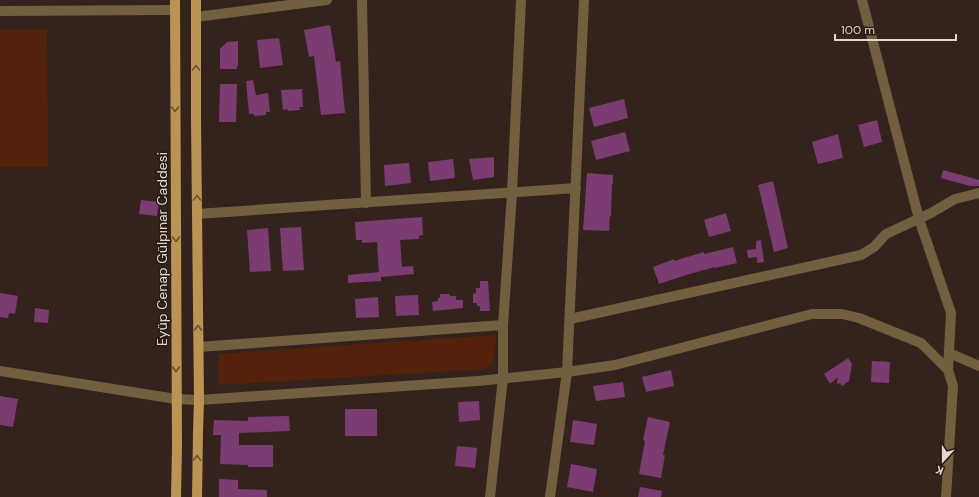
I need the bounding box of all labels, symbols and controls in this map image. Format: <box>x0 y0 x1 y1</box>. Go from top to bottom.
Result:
scale bar <box>835 16 956 42</box>
text: 100 m <box>841 22 875 38</box>
one-way arrow <box>192 65 200 71</box>
one-way arrow <box>171 106 179 112</box>
street label: Eyüp Cenap Gülpınar Caddesi <box>153 152 171 346</box>
one-way arrow <box>193 195 201 201</box>
one-way arrow <box>172 236 180 242</box>
one-way arrow <box>194 325 202 331</box>
one-way arrow <box>172 366 180 372</box>
north arrow <box>923 441 963 481</box>
one-way arrow <box>193 455 201 461</box>
text: K <box>934 463 945 478</box>

